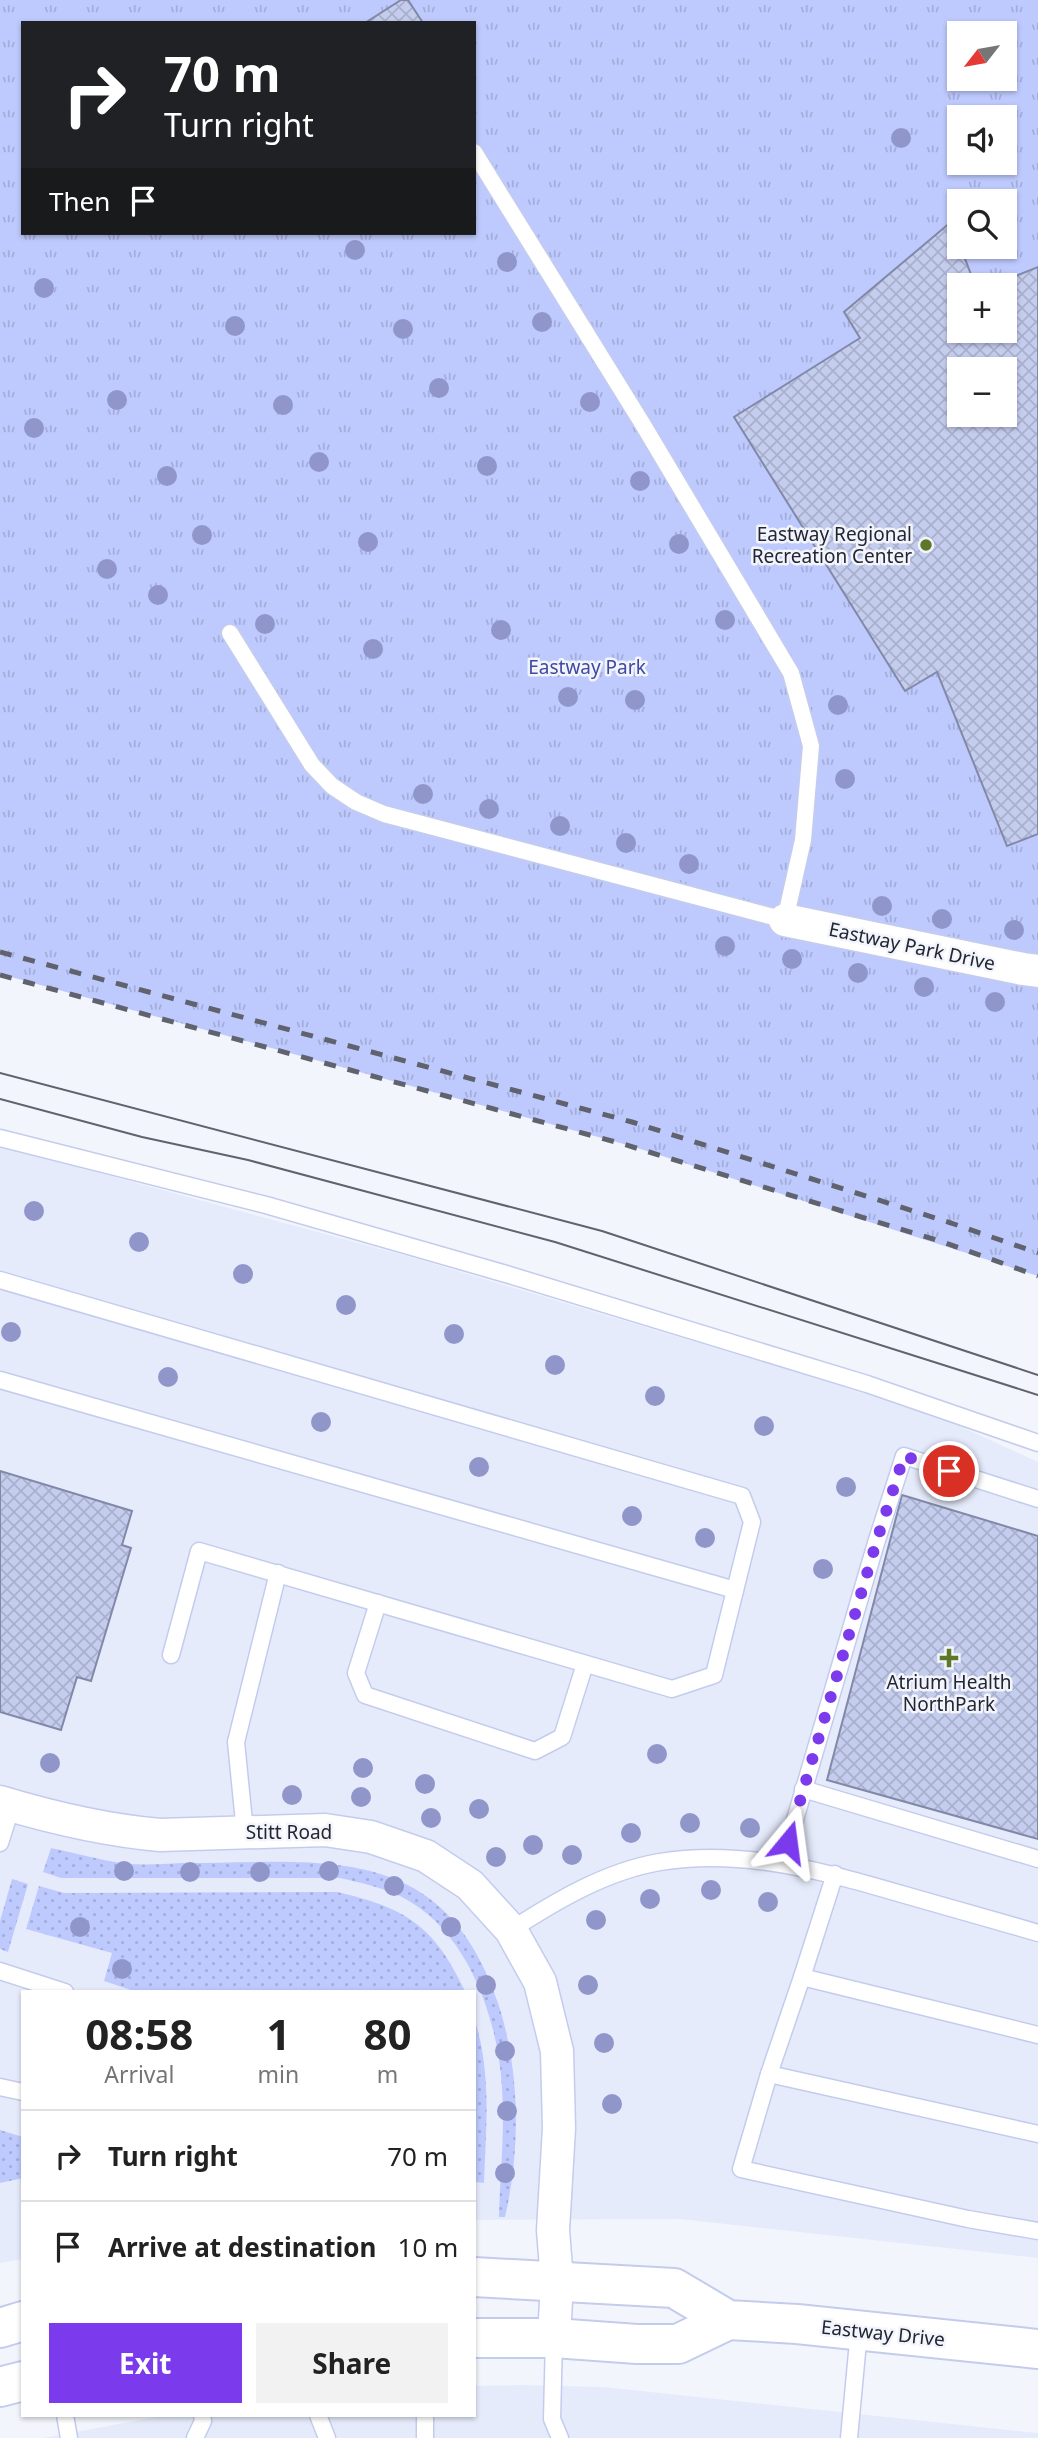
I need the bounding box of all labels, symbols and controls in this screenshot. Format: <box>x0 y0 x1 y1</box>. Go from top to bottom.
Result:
north arrow <box>947 21 1017 91</box>
map controls <box>947 21 1017 427</box>
text: 70 m <box>164 40 281 106</box>
icon: right <box>49 49 140 140</box>
text: Turn right <box>164 103 314 146</box>
button: sound <box>947 105 1017 175</box>
icon: arrive <box>124 182 162 220</box>
text: Then <box>49 183 110 219</box>
button: search <box>947 189 1017 259</box>
button: + <box>947 273 1017 343</box>
button: − <box>947 357 1017 427</box>
place label: Eastway Regional Recreation Center <box>752 521 912 569</box>
marker: Eastway Regional Recreation Center <box>918 537 934 553</box>
park label: Eastway Park <box>528 654 646 680</box>
street label: Eastway Park Drive <box>826 916 998 976</box>
pin <box>919 1441 979 1501</box>
icon: arrive <box>930 1452 968 1490</box>
marker: Atrium Health NorthPark <box>939 1648 959 1668</box>
place label: Atrium Health NorthPark <box>886 1669 1012 1717</box>
position arrow <box>751 1805 825 1879</box>
street label: Stitt Road <box>246 1819 332 1845</box>
text: 08:58 <box>85 2005 193 2062</box>
text: 1 <box>266 2005 290 2062</box>
text: 80 <box>364 2005 412 2062</box>
text: Arrival <box>104 2058 174 2090</box>
text: min <box>258 2058 299 2090</box>
text: m <box>377 2058 398 2090</box>
icon: right <box>49 2137 87 2175</box>
text: Turn right <box>108 2138 238 2174</box>
text: 70 m <box>387 2138 448 2174</box>
icon: arrive <box>49 2228 87 2266</box>
text: Arrive at destination <box>108 2229 377 2265</box>
text: 10 m <box>398 2229 458 2265</box>
street label: Eastway Drive <box>820 2314 946 2352</box>
button: Exit <box>49 2323 242 2403</box>
button: Share <box>256 2323 448 2403</box>

